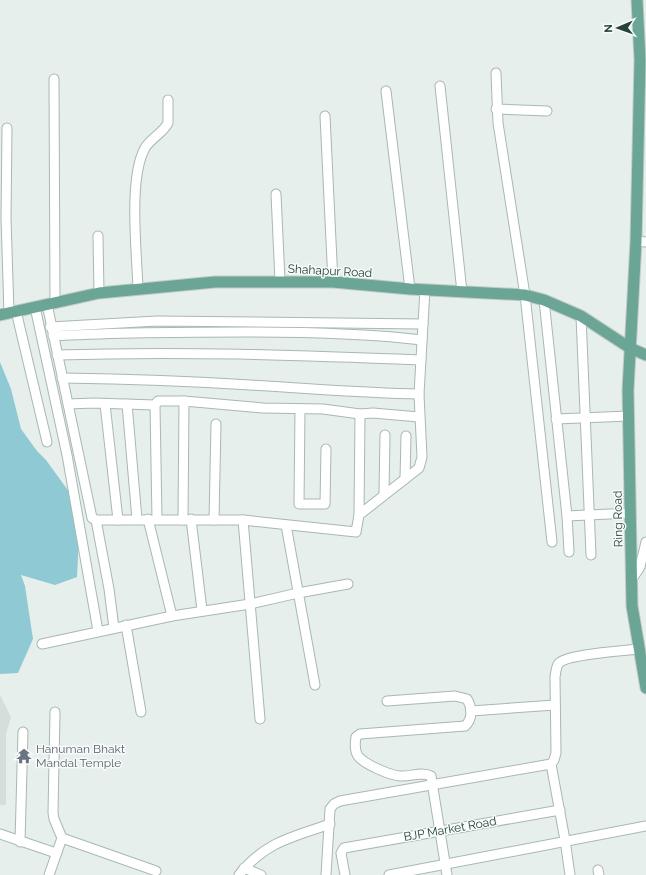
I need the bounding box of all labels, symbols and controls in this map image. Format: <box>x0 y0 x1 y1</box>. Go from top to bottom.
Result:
north arrow <box>598 8 638 48</box>
text: N <box>602 24 615 33</box>
street label: Shahapur Road <box>287 262 373 280</box>
street label: Ring Road <box>611 491 625 547</box>
place label: Hanuman Bhakt Mandal Temple <box>36 742 125 770</box>
temple icon: Hanuman Bhakt Mandal Temple <box>15 747 33 765</box>
street label: BJP Market Road <box>402 814 498 844</box>

